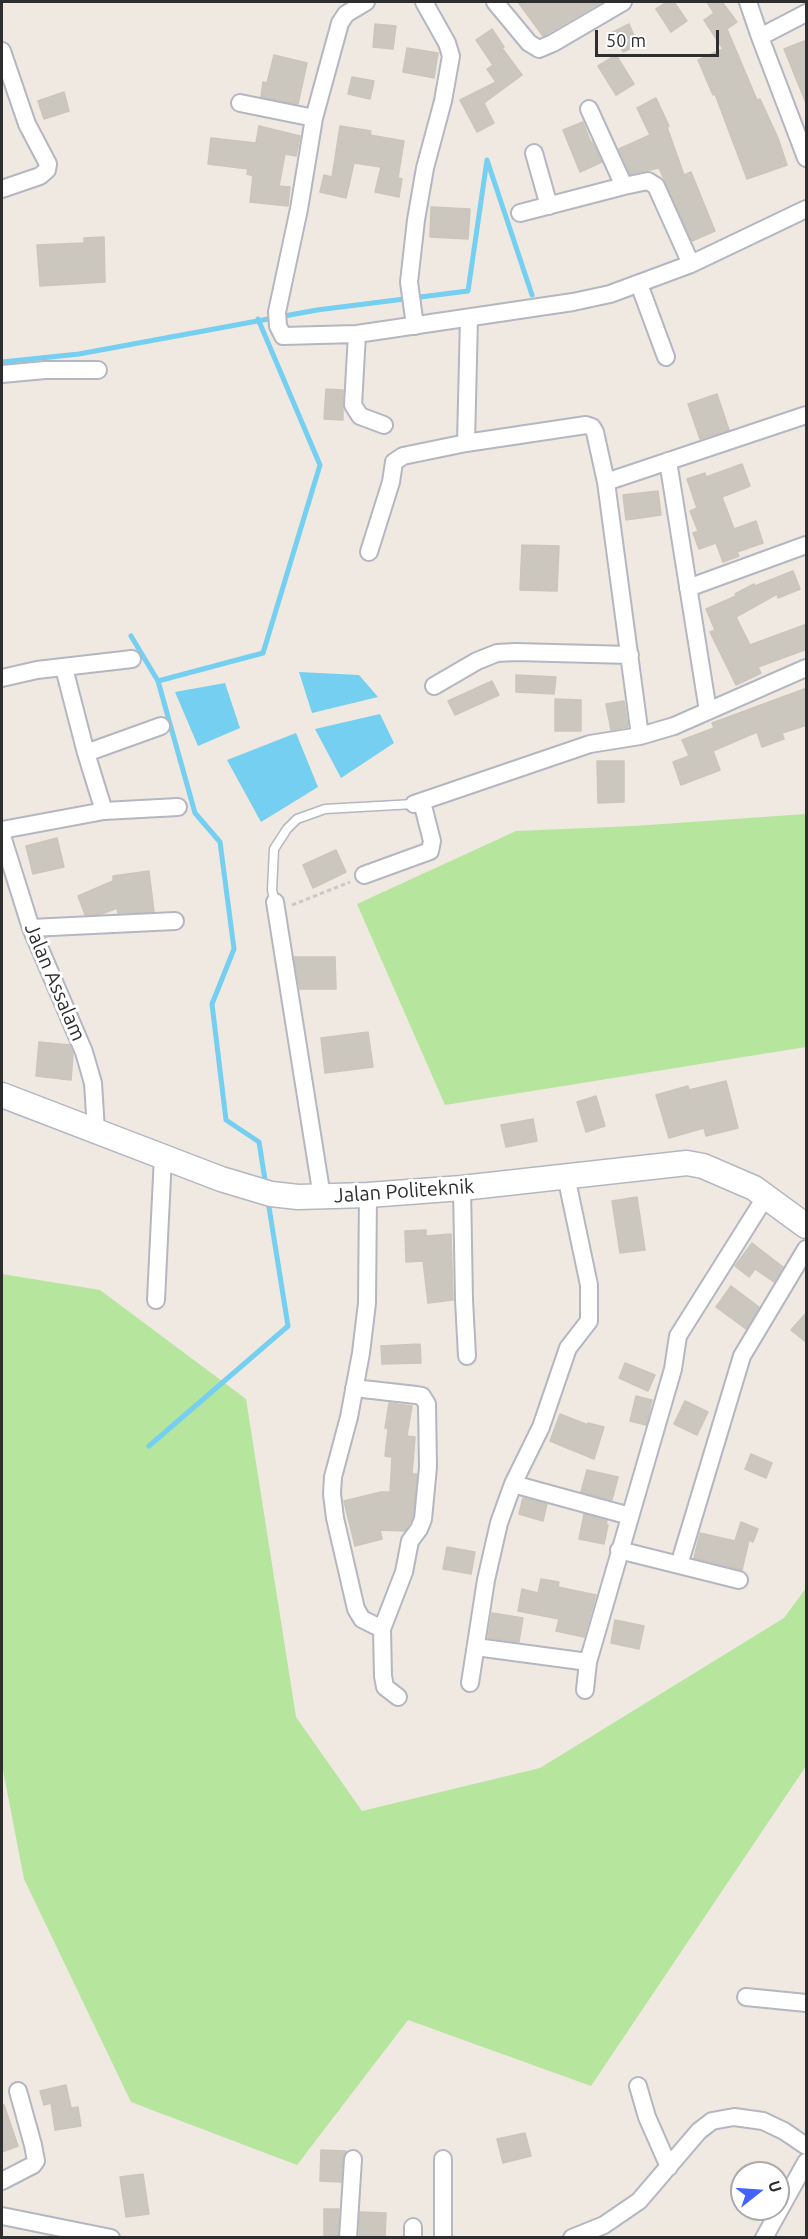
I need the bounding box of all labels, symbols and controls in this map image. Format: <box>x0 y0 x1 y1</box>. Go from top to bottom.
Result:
scale bar <box>598 18 722 56</box>
text: 50 m <box>606 30 646 50</box>
street label: Jalan Assalam <box>19 920 91 1044</box>
street label: Jalan Politeknik <box>333 1174 475 1208</box>
north arrow <box>730 2161 790 2221</box>
text: U <box>765 2178 786 2194</box>

